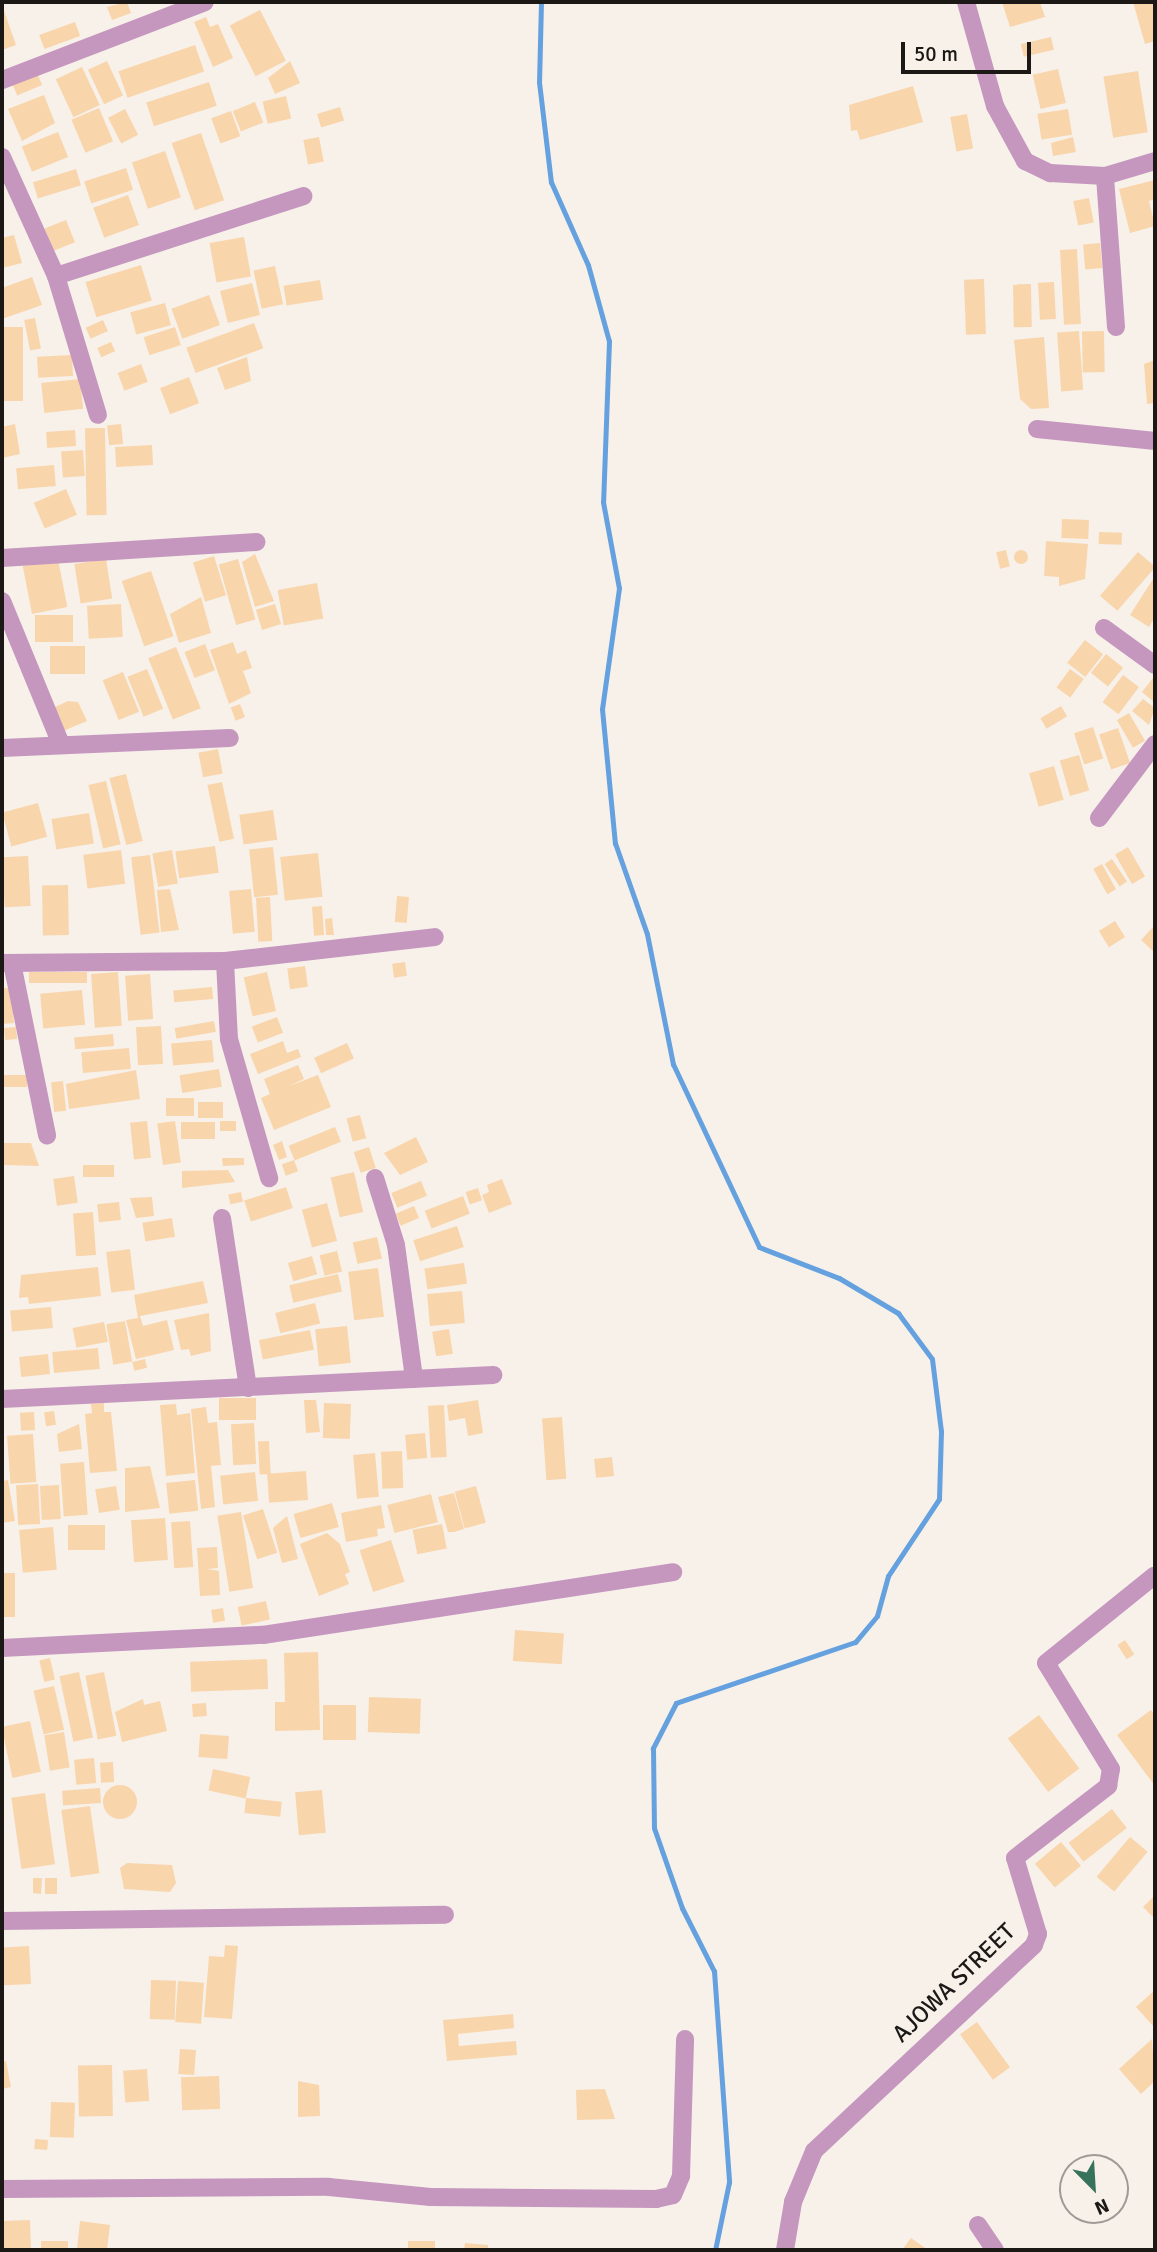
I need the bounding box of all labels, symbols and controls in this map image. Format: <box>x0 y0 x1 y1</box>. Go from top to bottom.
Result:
scale bar <box>905 28 1034 72</box>
text: 50 m <box>914 41 958 67</box>
street label: AJOWA STREET <box>887 1917 1021 2049</box>
north arrow <box>1059 2154 1129 2224</box>
text: N <box>1091 2193 1113 2220</box>

